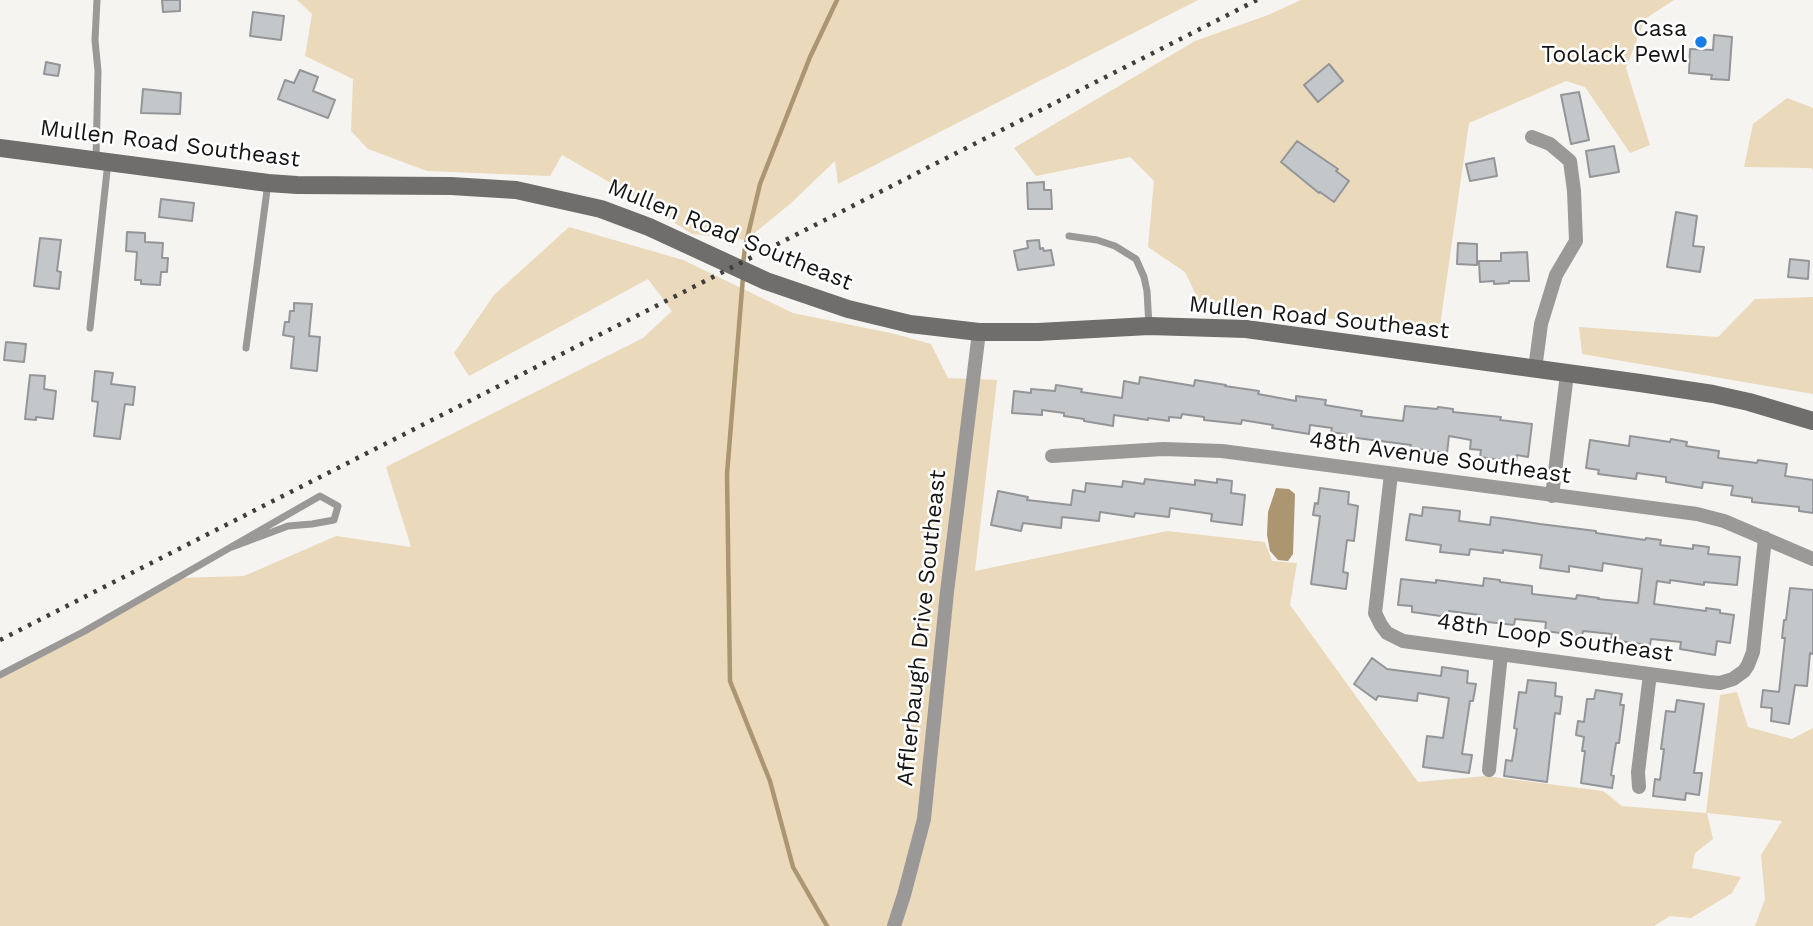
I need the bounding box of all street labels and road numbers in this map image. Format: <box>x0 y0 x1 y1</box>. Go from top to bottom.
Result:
street label: Mullen Road Southeast <box>38 114 302 174</box>
street label: Mullen Road Southeast <box>604 173 856 297</box>
street label: Mullen Road Southeast <box>1187 291 1451 345</box>
street label: 48th Avenue Southeast <box>1307 426 1573 490</box>
street label: Afflerbaugh Drive Southeast <box>892 468 952 788</box>
street label: 48th Loop Southeast <box>1435 608 1675 668</box>

